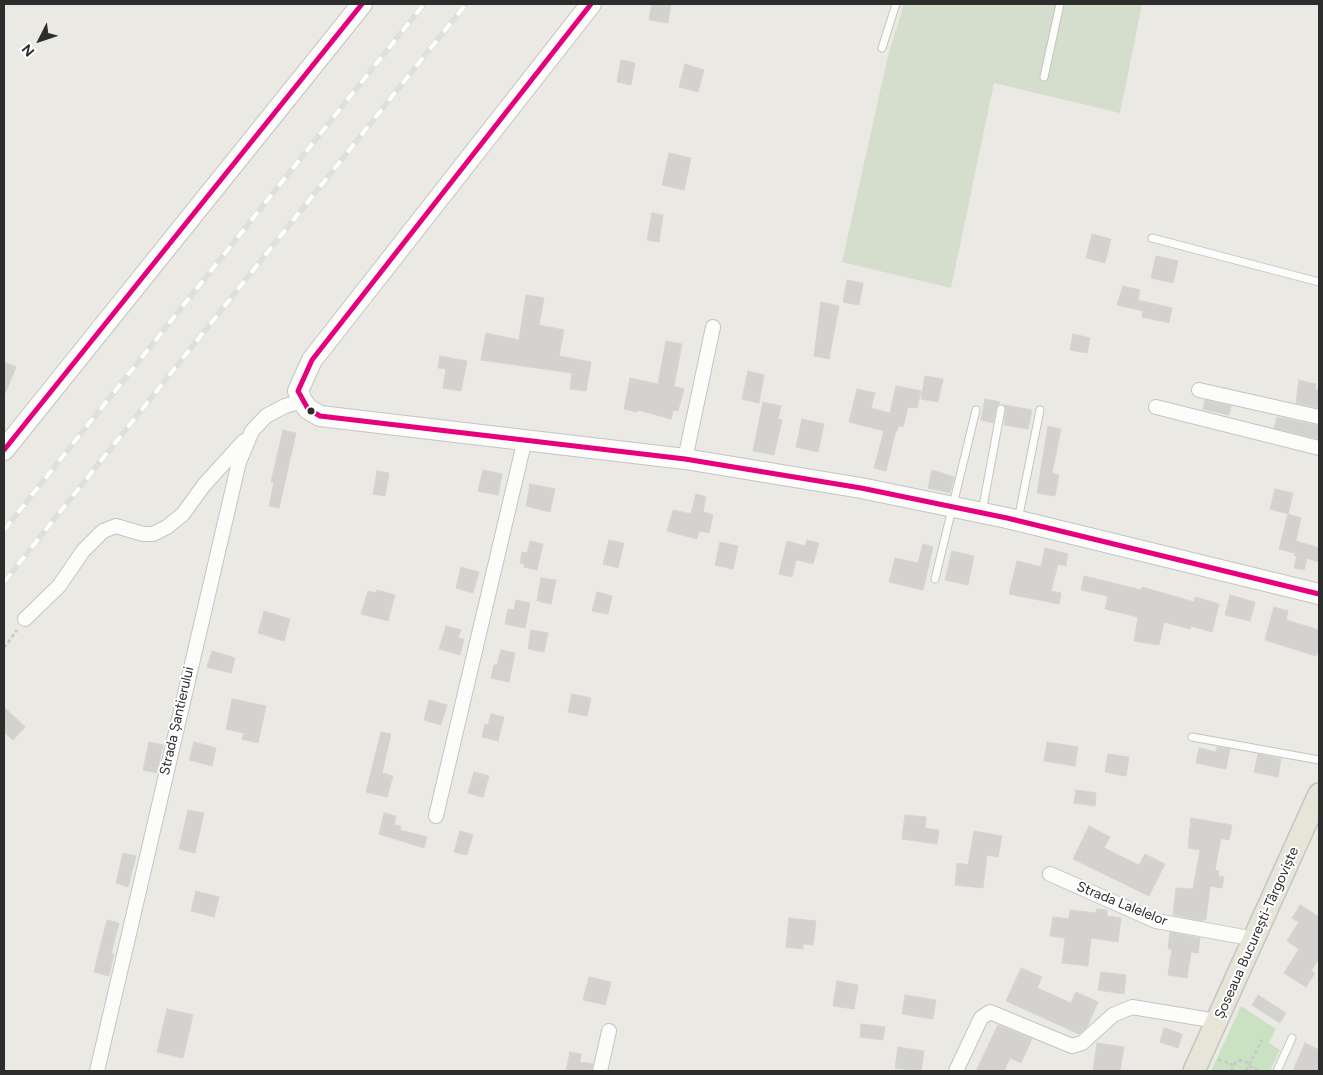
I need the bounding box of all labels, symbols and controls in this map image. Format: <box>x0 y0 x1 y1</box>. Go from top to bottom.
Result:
north arrow <box>15 15 65 65</box>
text: N <box>18 41 38 60</box>
unlabelled marker <box>306 406 316 416</box>
street label: Strada Șantierului <box>156 665 198 777</box>
street label: Șoseaua București-Târgoviște <box>1211 844 1303 1022</box>
street label: Strada Lalelelor <box>1074 878 1170 930</box>

